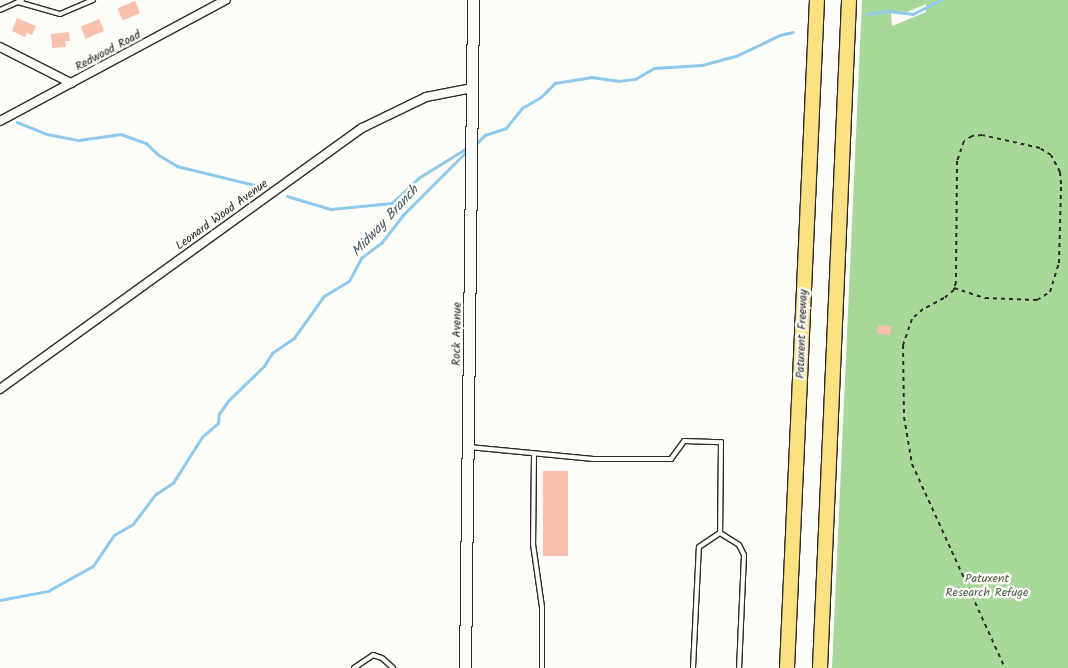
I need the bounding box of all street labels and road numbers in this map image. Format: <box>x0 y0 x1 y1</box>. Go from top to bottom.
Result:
street label: Redwood Road <box>73 28 143 74</box>
street label: Leonard Wood Avenue <box>173 177 271 253</box>
street label: Patuxent Freeway <box>793 289 811 379</box>
street label: Rock Avenue <box>449 302 465 366</box>

